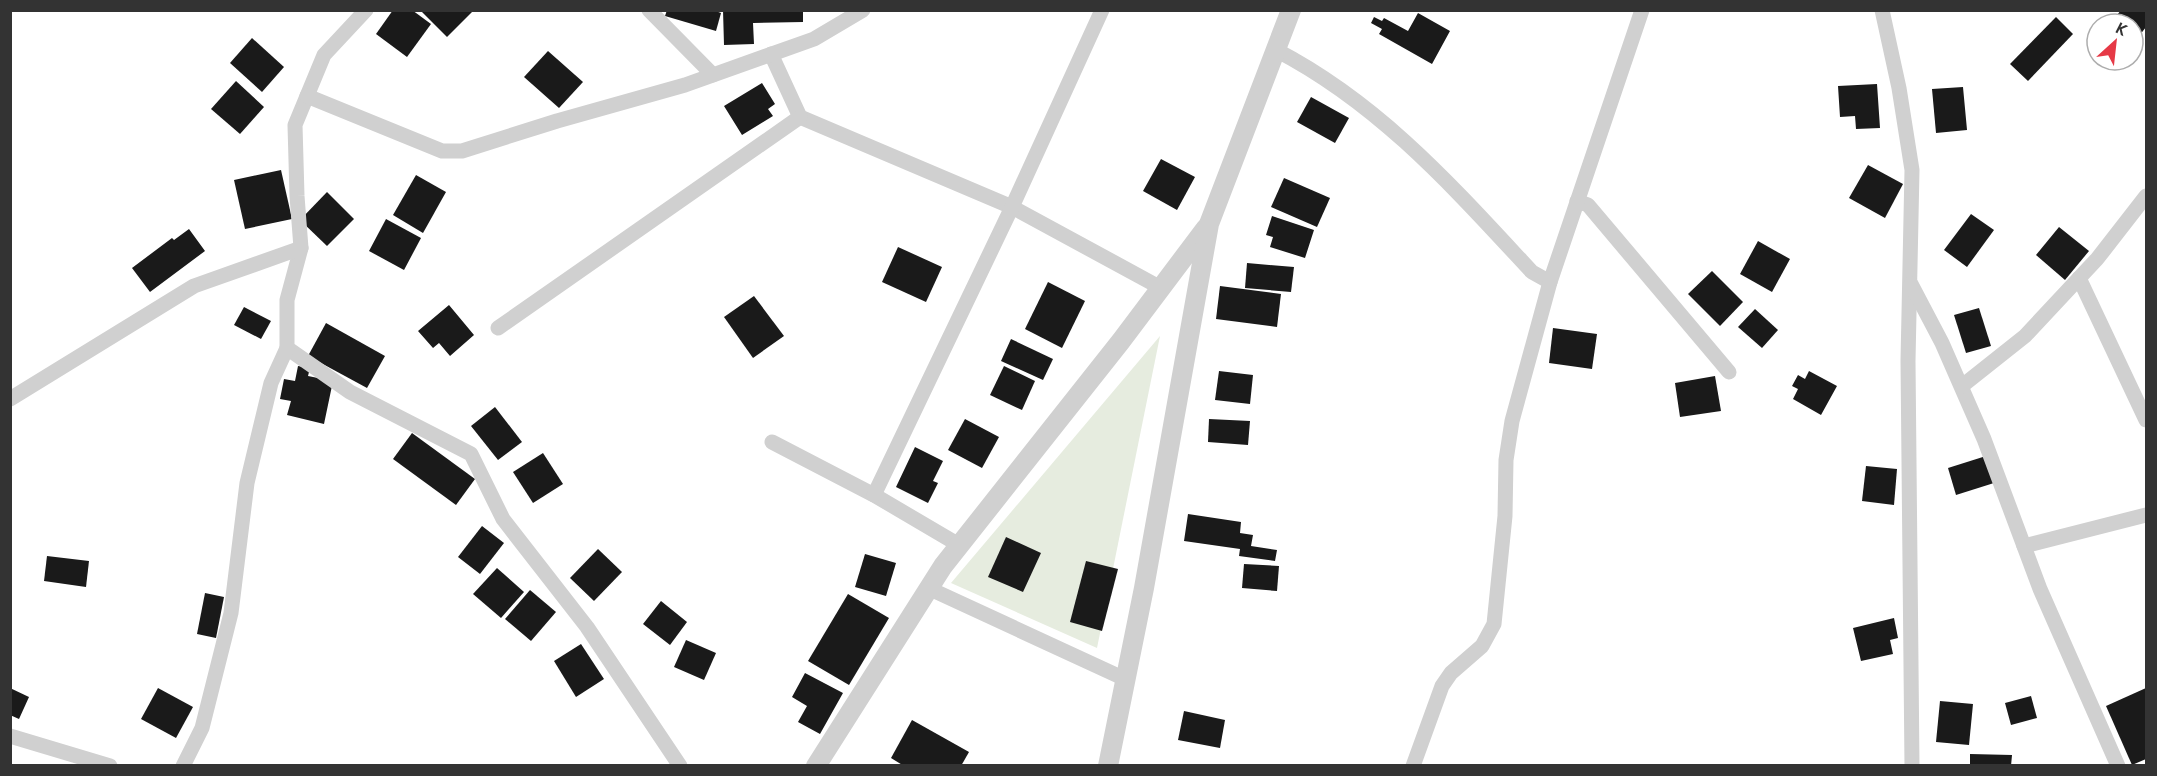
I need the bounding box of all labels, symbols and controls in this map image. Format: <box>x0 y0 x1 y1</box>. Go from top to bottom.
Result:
north arrow <box>2085 12 2145 72</box>
text: K <box>2112 17 2131 41</box>

